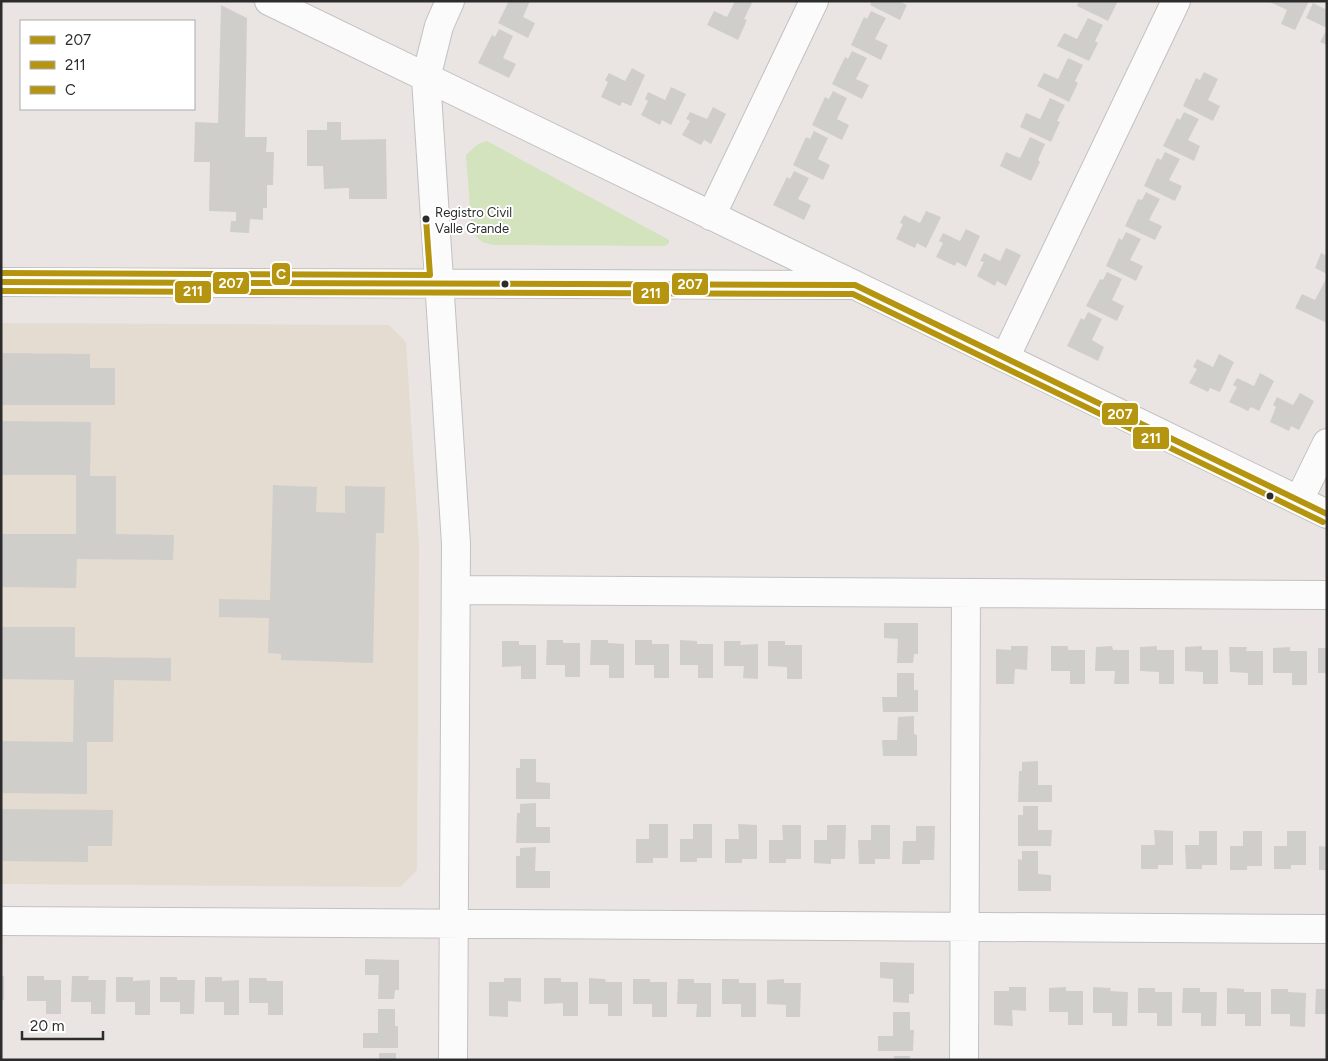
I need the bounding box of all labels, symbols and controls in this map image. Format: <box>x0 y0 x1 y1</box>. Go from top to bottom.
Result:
legend <box>20 20 195 110</box>
text: 207 <box>65 31 91 49</box>
text: 211 <box>65 56 86 74</box>
text: C <box>65 81 76 99</box>
place label: Registro Civil Valle Grande <box>435 205 512 236</box>
marker: Registro Civil Valle Grande <box>421 214 431 224</box>
line badge: C <box>271 262 291 286</box>
text: C <box>276 266 286 283</box>
line badge: 207 <box>212 271 250 295</box>
line badge: 207 <box>671 272 709 296</box>
text: 207 <box>219 275 244 292</box>
text: 207 <box>678 276 703 293</box>
unlabelled marker <box>500 279 510 289</box>
line badge: 211 <box>174 280 212 304</box>
line badge: 211 <box>632 281 670 305</box>
text: 211 <box>183 283 203 300</box>
text: 211 <box>641 285 661 302</box>
line badge: 207 <box>1101 402 1139 426</box>
text: 207 <box>1108 406 1133 423</box>
line badge: 211 <box>1132 426 1170 450</box>
text: 211 <box>1141 430 1161 447</box>
unlabelled marker <box>1265 491 1275 501</box>
scale bar <box>22 1008 104 1040</box>
text: 20 m <box>30 1017 64 1035</box>

